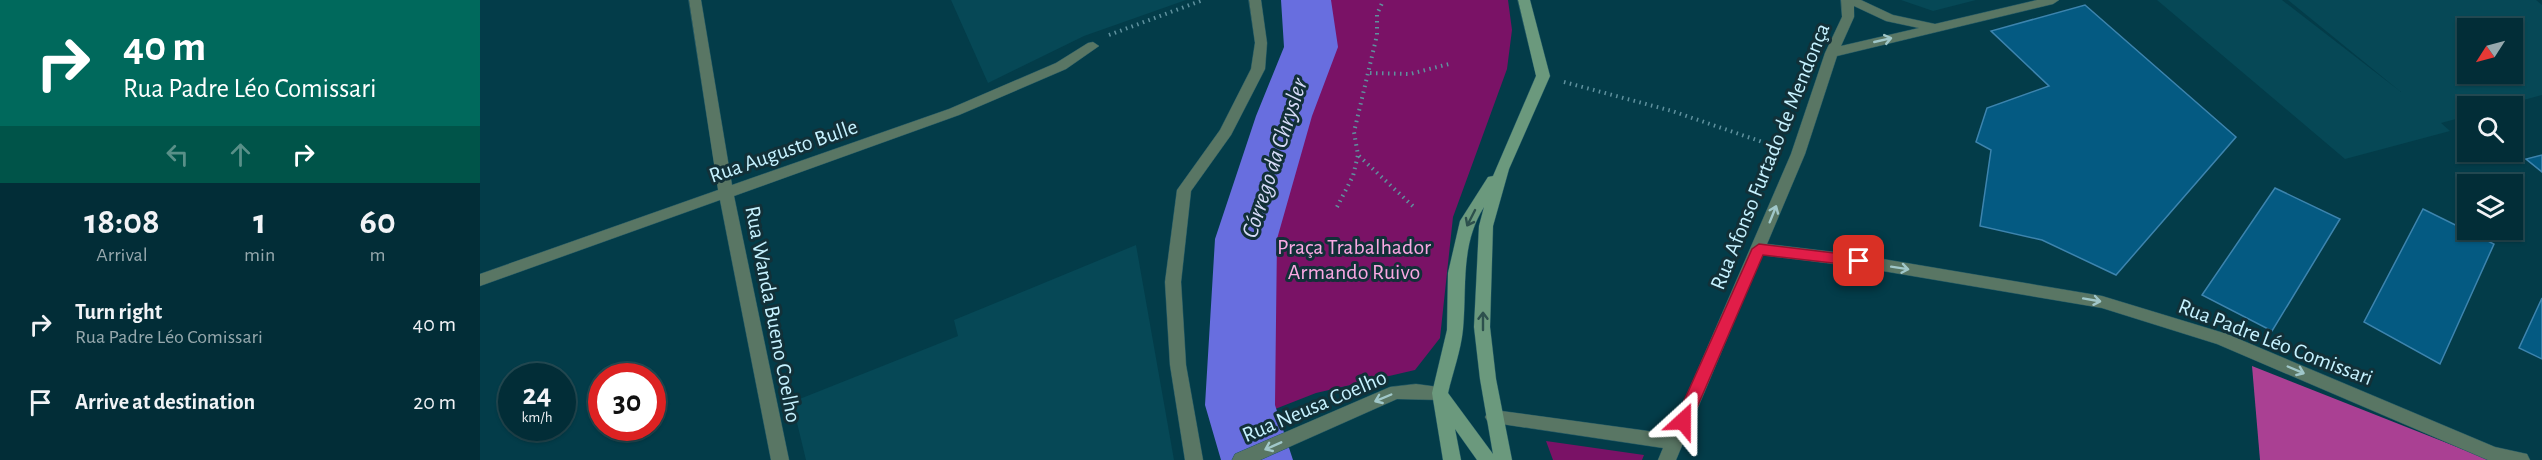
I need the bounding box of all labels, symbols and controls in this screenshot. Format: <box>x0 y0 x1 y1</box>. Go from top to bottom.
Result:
north arrow <box>2457 18 2523 84</box>
map controls <box>2457 18 2523 240</box>
street label: Rua Afonso Furtado de Mendonça <box>1706 20 1834 293</box>
icon: right <box>24 24 102 102</box>
text: 40 m <box>123 26 206 68</box>
one-way arrow <box>1873 34 1893 45</box>
water label: Córrego da Chrysler <box>1238 74 1312 241</box>
text: Rua Padre Léo Comissari <box>123 75 377 102</box>
button: search <box>2457 96 2523 162</box>
street label: Rua Augusto Bulle <box>706 115 860 187</box>
icon: left <box>161 138 194 171</box>
icon: ahead <box>224 138 257 171</box>
icon: right <box>287 138 320 171</box>
button: layers <box>2457 174 2523 240</box>
text: 18:08 <box>84 204 160 240</box>
text: 1 <box>253 204 266 240</box>
text: 60 <box>360 204 396 240</box>
street label: Rua Wanda Bueno Coelho <box>741 204 805 424</box>
one-way arrow <box>1768 205 1779 223</box>
one-way arrow <box>1464 209 1476 227</box>
pin <box>1833 235 1884 286</box>
park label: Praça Trabalhador Armando Ruivo <box>1277 236 1431 283</box>
icon: arrive <box>1842 244 1875 277</box>
text: Arrival <box>96 245 148 265</box>
text: min <box>244 245 275 265</box>
text: m <box>370 245 386 265</box>
one-way arrow <box>1890 262 1909 273</box>
one-way arrow <box>2082 295 2102 306</box>
street label: Rua Padre Léo Comissari <box>2175 295 2376 389</box>
text: Turn right <box>75 301 162 323</box>
icon: right <box>24 308 57 341</box>
one-way arrow <box>1477 312 1489 332</box>
text: 40 m <box>413 313 456 335</box>
text: Rua Padre Léo Comissari <box>75 327 263 347</box>
speed limit sign: 30 <box>588 363 666 441</box>
one-way arrow <box>2287 365 2305 376</box>
street label: Rua Neusa Coelho <box>1239 366 1390 446</box>
text: 24 <box>522 380 552 410</box>
icon: arrive <box>24 386 57 419</box>
position arrow <box>1651 389 1715 453</box>
text: Arrive at destination <box>75 391 255 413</box>
text: 20 m <box>413 391 456 413</box>
one-way arrow <box>1374 392 1392 404</box>
text: km/h <box>522 410 552 425</box>
one-way arrow <box>1264 440 1282 452</box>

